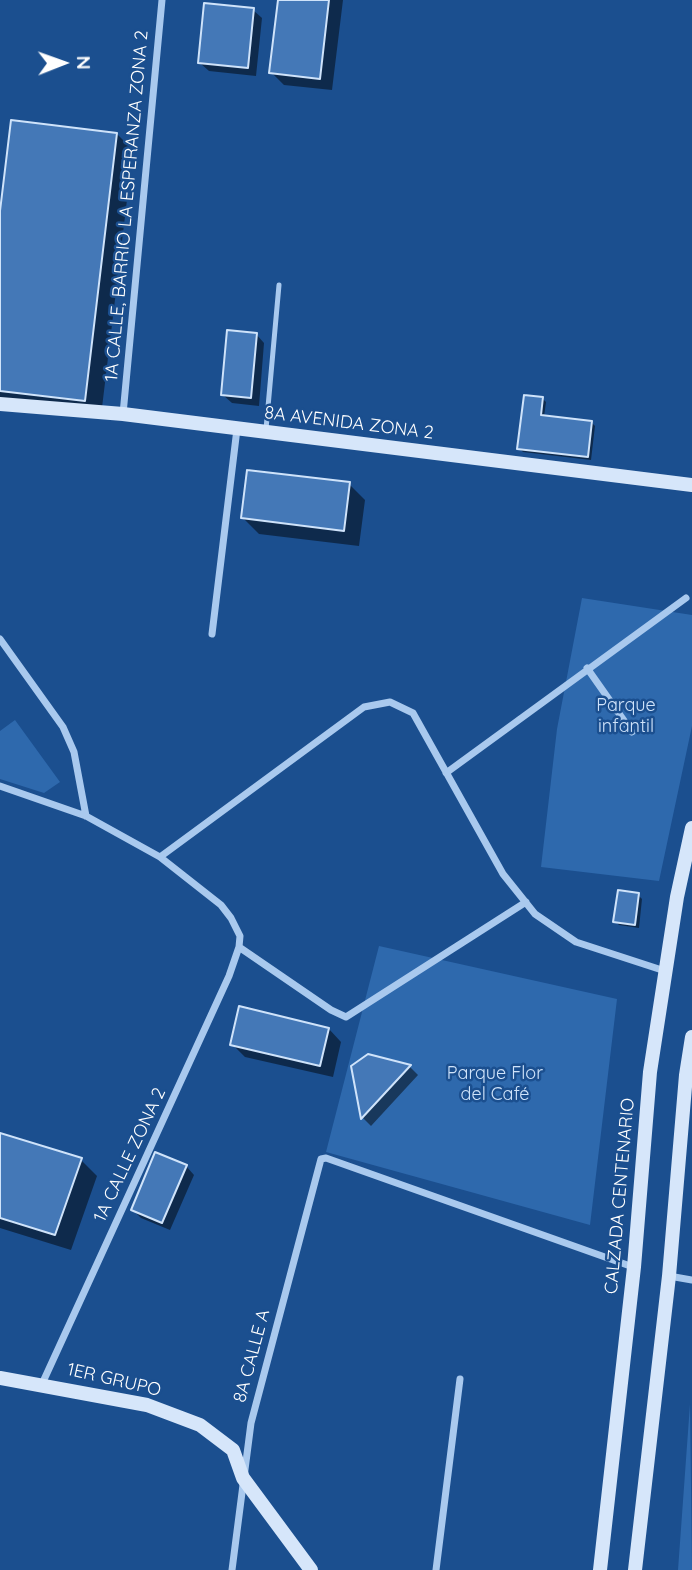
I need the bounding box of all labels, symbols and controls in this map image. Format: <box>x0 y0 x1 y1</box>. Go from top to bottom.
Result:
north arrow <box>28 28 98 98</box>
street label: 1A CALLE, BARRIO LA ESPERANZA ZONA 2 <box>101 30 153 382</box>
text: N <box>72 55 96 70</box>
street label: 8A AVENIDA ZONA 2 <box>263 402 435 444</box>
park label: Parque infantil <box>596 695 656 738</box>
park label: Parque Flor del Café <box>447 1063 543 1106</box>
street label: 1A CALLE ZONA 2 <box>89 1084 171 1226</box>
street label: CALZADA CENTENARIO <box>601 1097 639 1295</box>
street label: 8A CALLE A <box>229 1307 275 1405</box>
street label: 1ER GRUPO <box>65 1359 163 1401</box>

